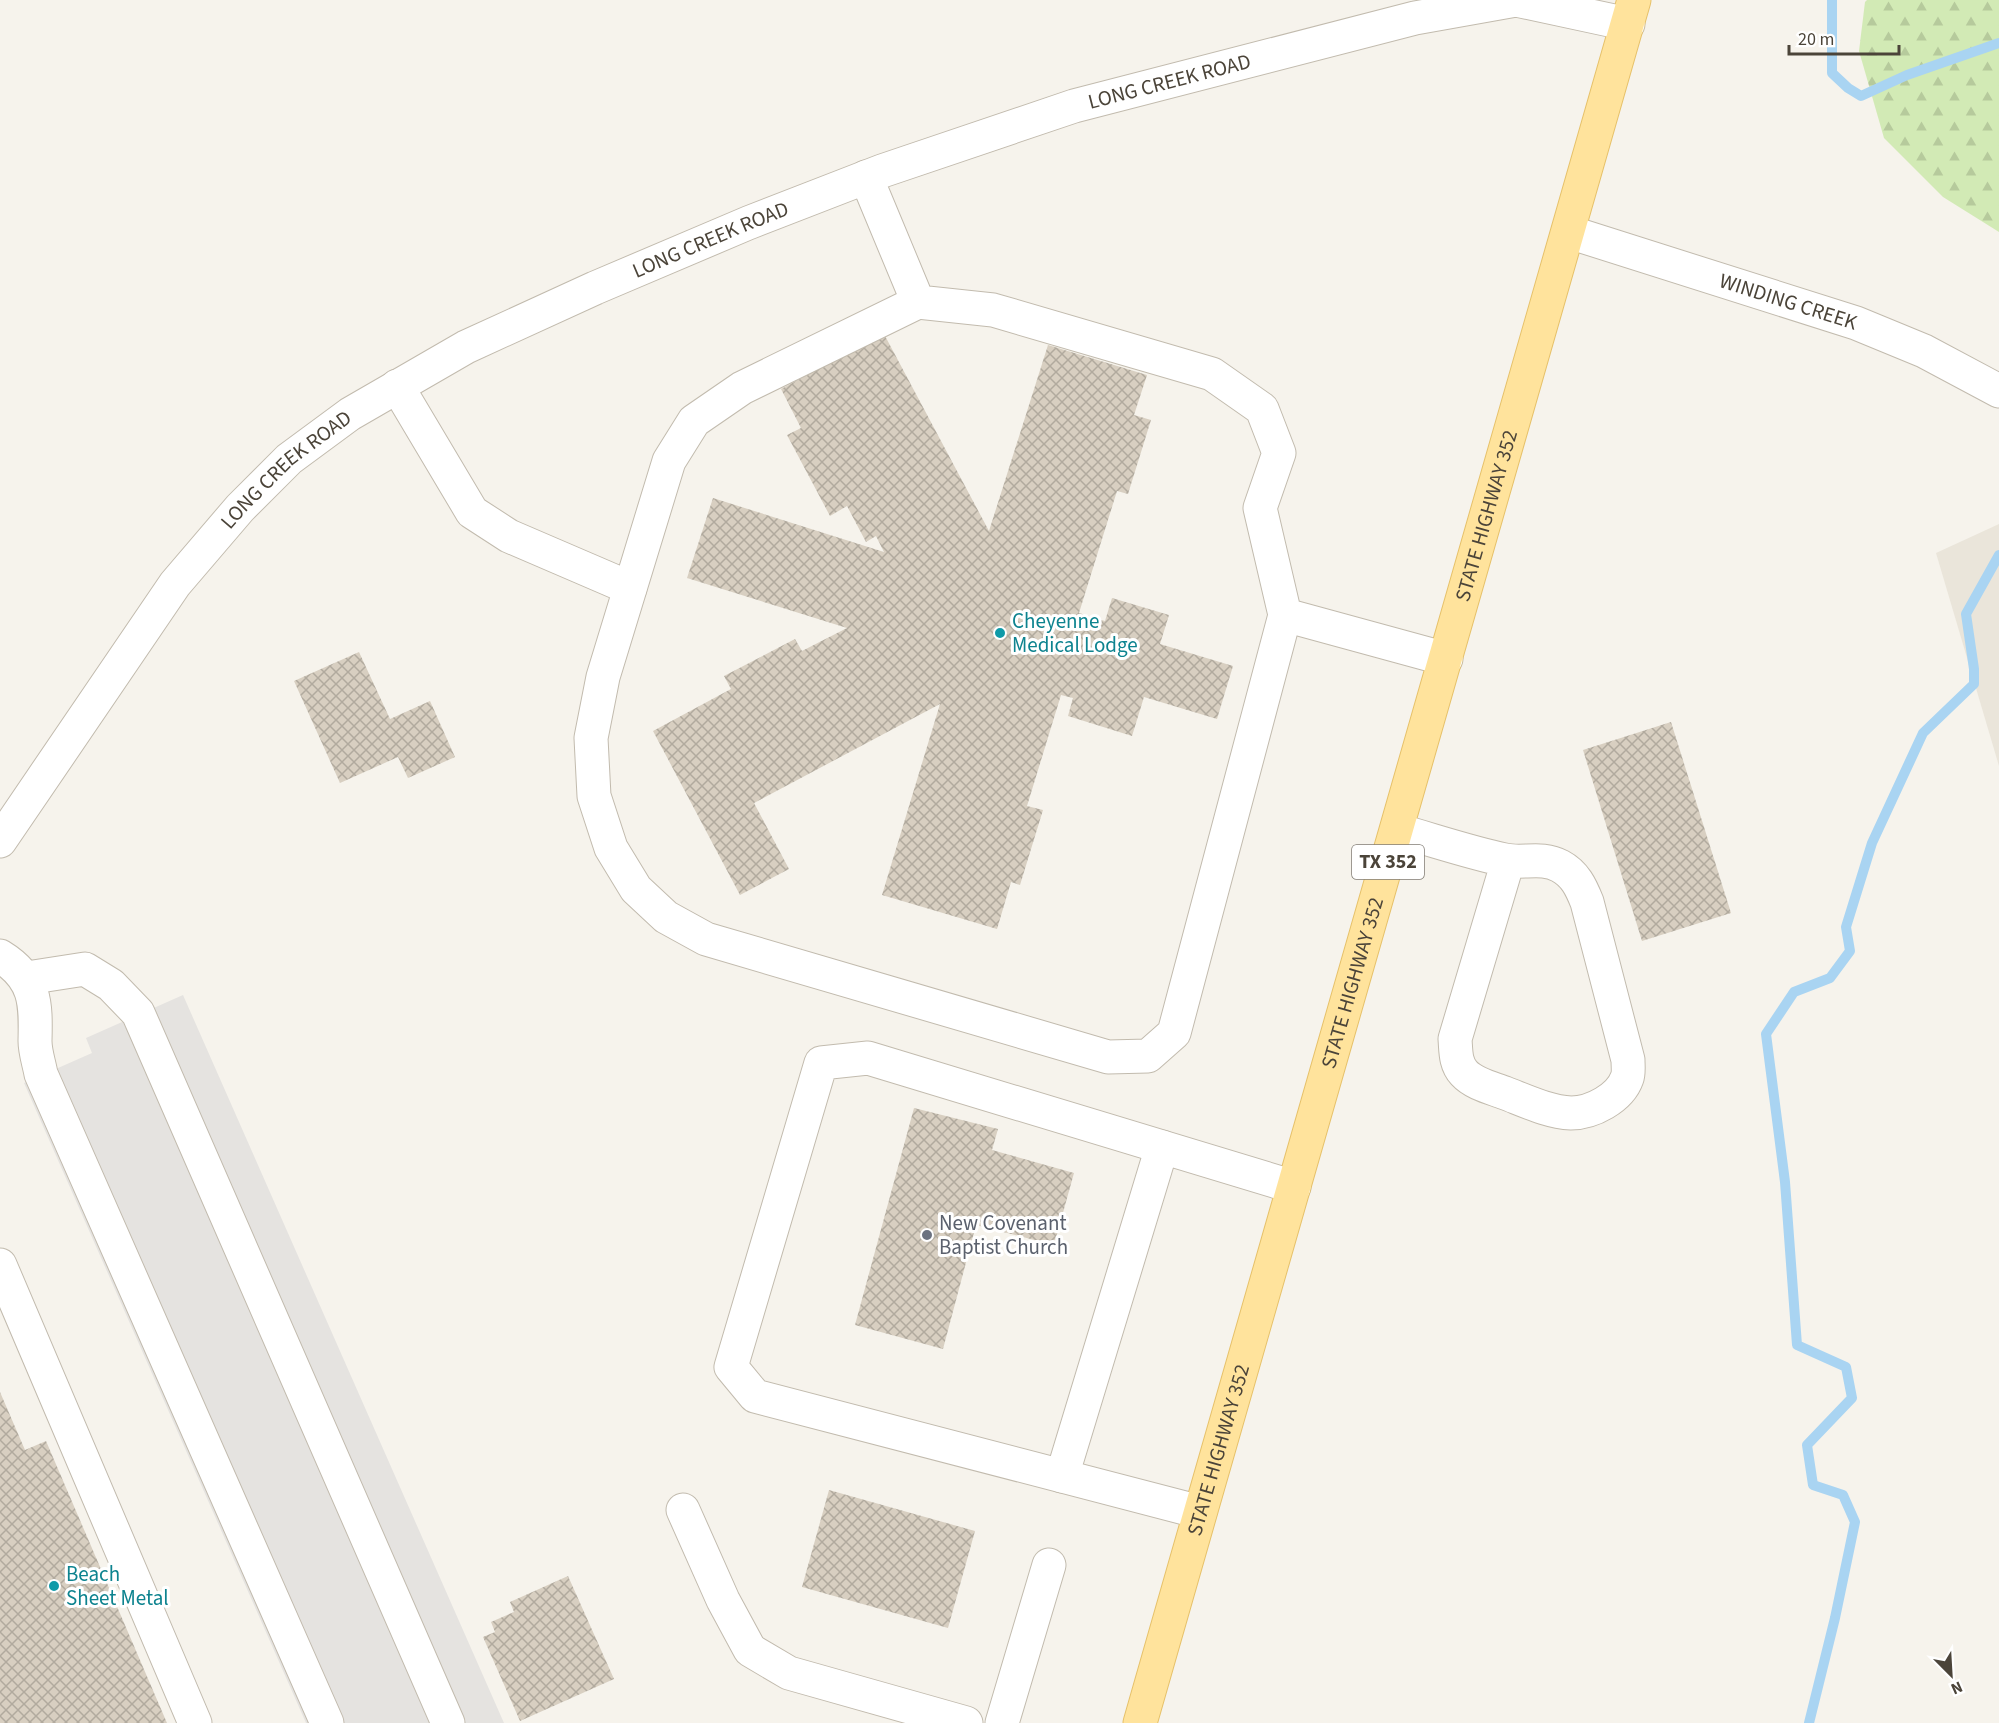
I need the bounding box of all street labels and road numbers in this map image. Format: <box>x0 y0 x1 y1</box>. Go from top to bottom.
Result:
street label: LONG CREEK ROAD <box>1085 46 1254 117</box>
street label: LONG CREEK ROAD <box>628 194 793 285</box>
street label: WINDING CREEK <box>1715 266 1862 338</box>
street label: LONG CREEK ROAD <box>213 403 358 536</box>
street label: STATE HIGHWAY 352 <box>1447 426 1525 605</box>
road number: TX 352 <box>1352 845 1424 879</box>
street label: STATE HIGHWAY 352 <box>1313 894 1391 1072</box>
street label: STATE HIGHWAY 352 <box>1179 1361 1257 1539</box>

